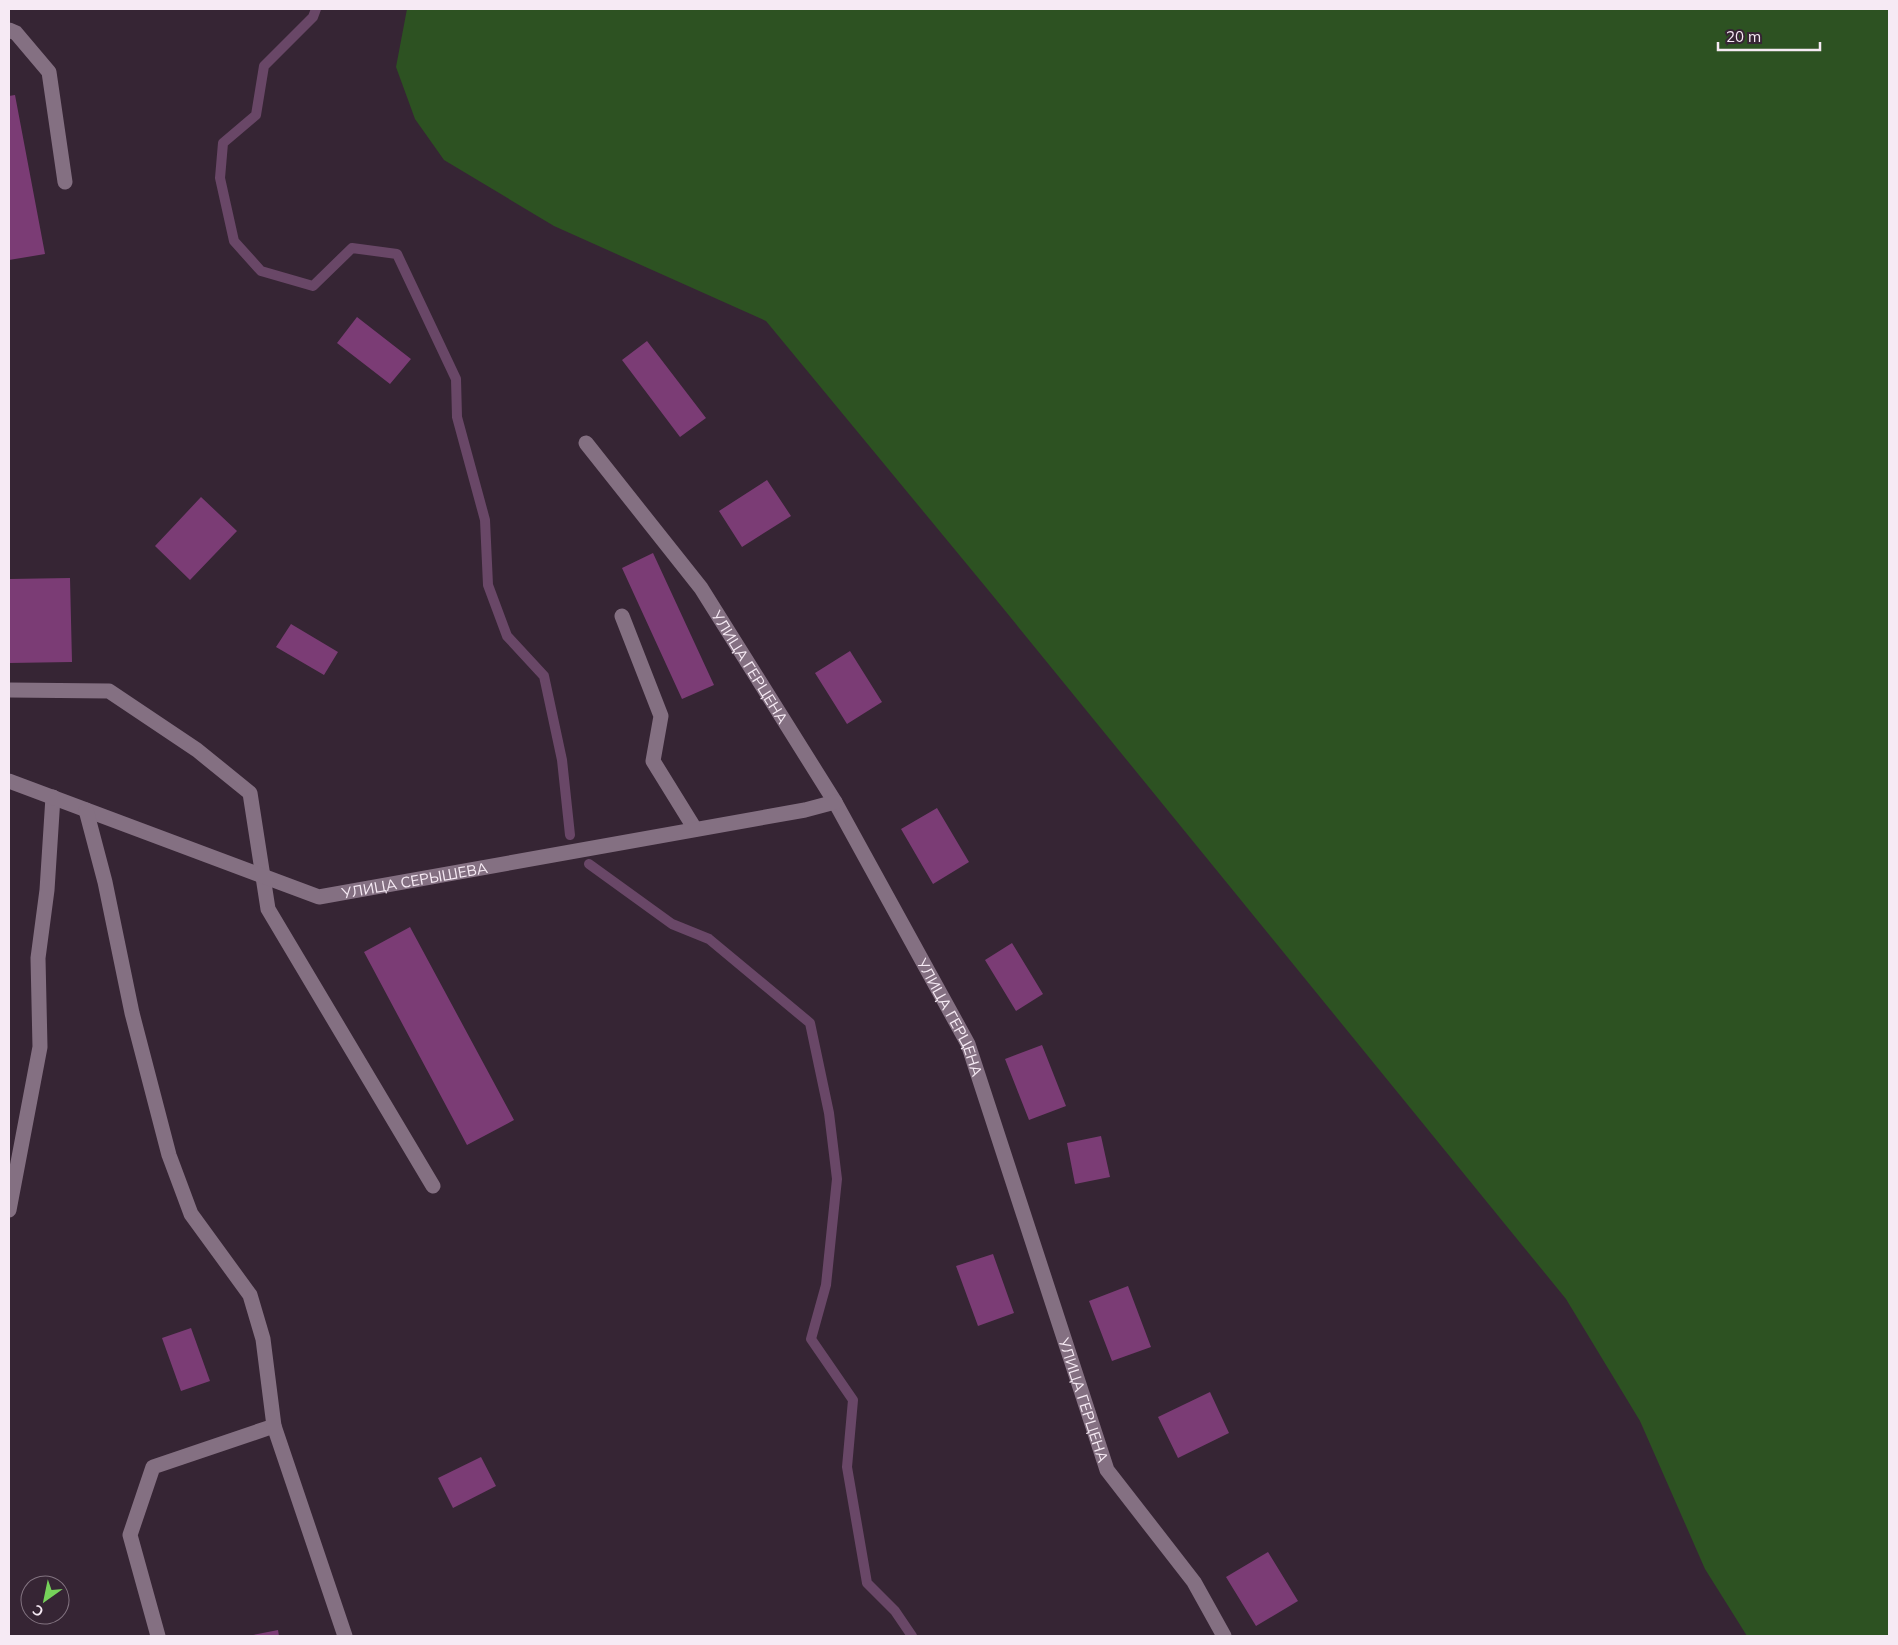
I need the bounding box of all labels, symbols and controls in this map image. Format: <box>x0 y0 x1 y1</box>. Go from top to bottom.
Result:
scale bar <box>1718 20 1820 52</box>
text: 20 m <box>1726 27 1761 46</box>
street label: УЛИЦА ГЕРЦЕНА <box>707 606 793 727</box>
street label: УЛИЦА СЕРЫШЕВА <box>339 858 489 902</box>
street label: УЛИЦА ГЕРЦЕНА <box>913 954 987 1079</box>
street label: УЛИЦА ГЕРЦЕНА <box>1055 1334 1113 1465</box>
north arrow <box>20 1575 70 1625</box>
text: С <box>29 1601 47 1621</box>

